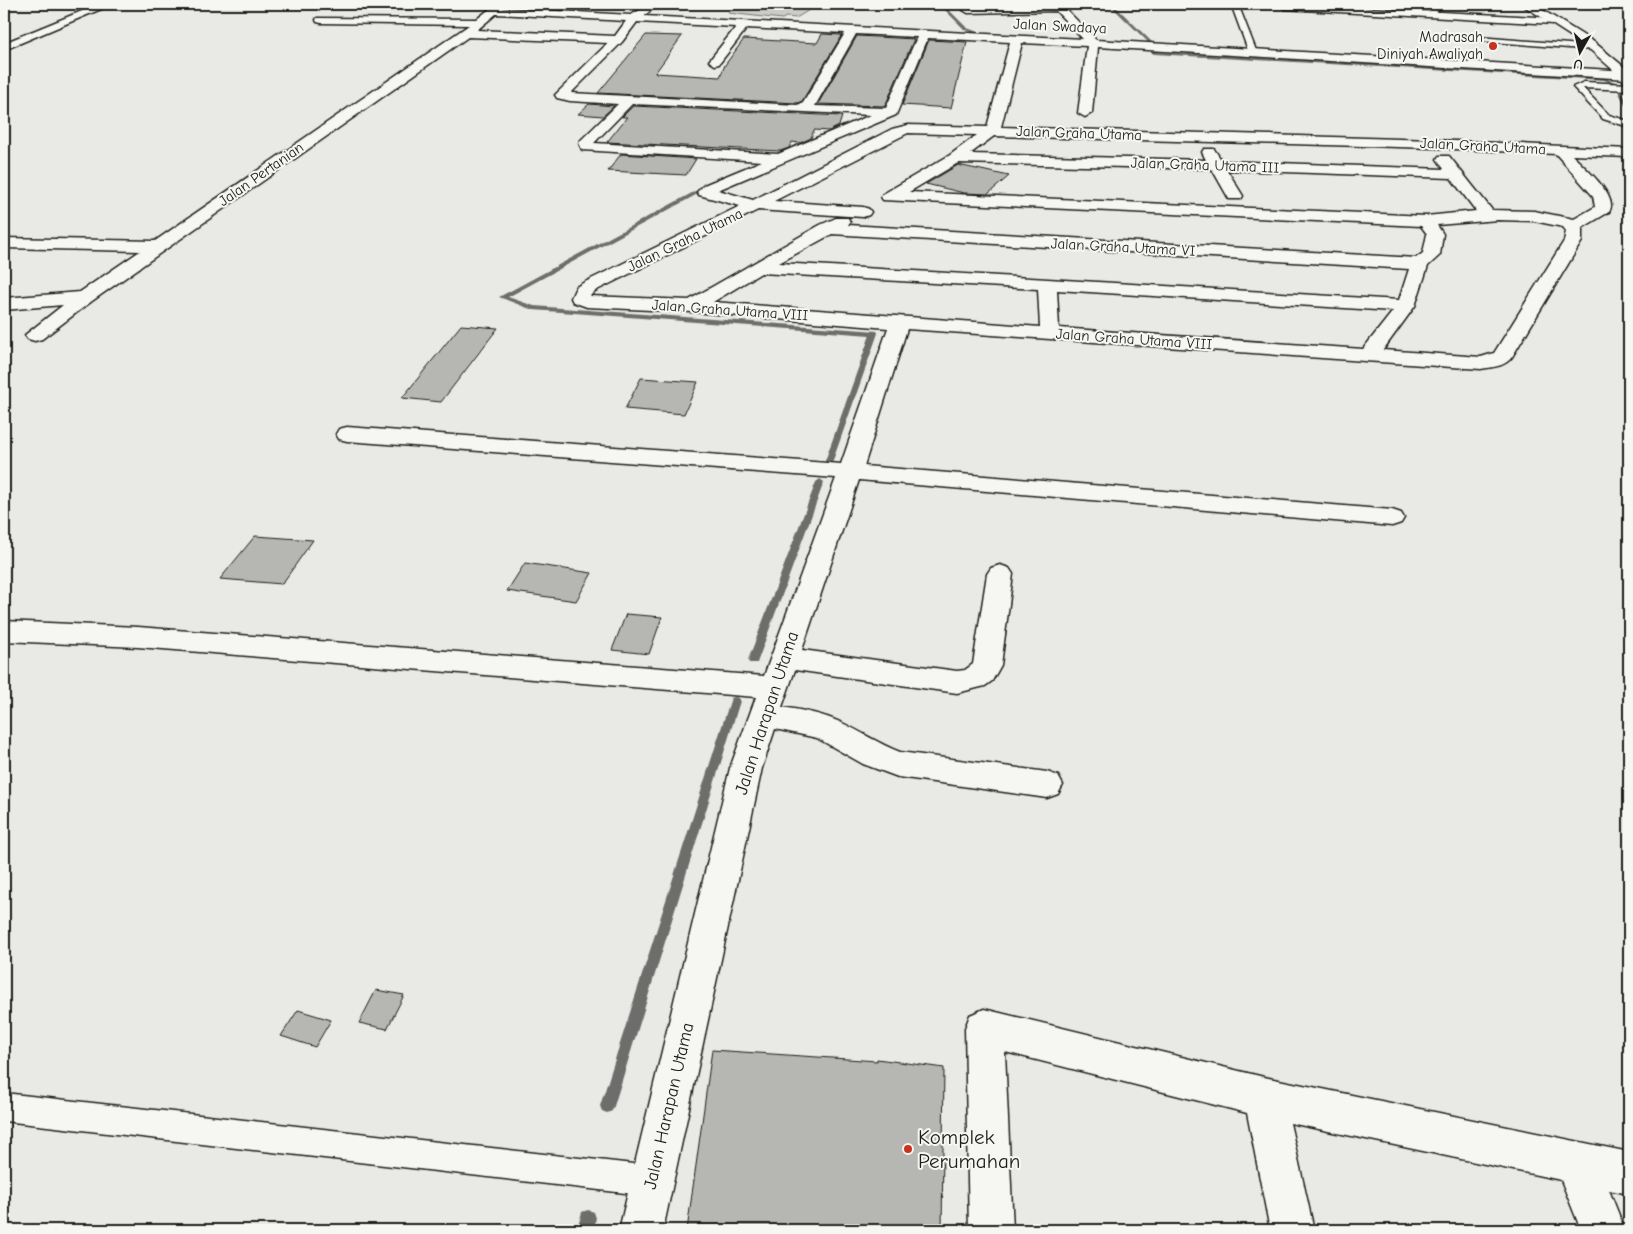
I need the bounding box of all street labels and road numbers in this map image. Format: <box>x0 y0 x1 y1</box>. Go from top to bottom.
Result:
street label: Jalan Swadaya <box>1013 15 1107 37</box>
street label: Jalan Graha Utama <box>1016 122 1142 144</box>
street label: Jalan Graha Utama <box>1420 134 1546 158</box>
street label: Jalan Pertanian <box>215 138 307 210</box>
street label: Jalan Graha Utama III <box>1130 153 1280 177</box>
street label: Jalan Graha Utama <box>624 204 746 276</box>
street label: Jalan Graha Utama VI <box>1050 234 1196 260</box>
street label: Jalan Graha Utama VIII <box>651 296 809 324</box>
street label: Jalan Graha Utama VIII <box>1055 325 1213 353</box>
street label: Jalan Harapan Utama <box>731 629 803 797</box>
street label: Jalan Harapan Utama <box>640 1021 698 1191</box>

